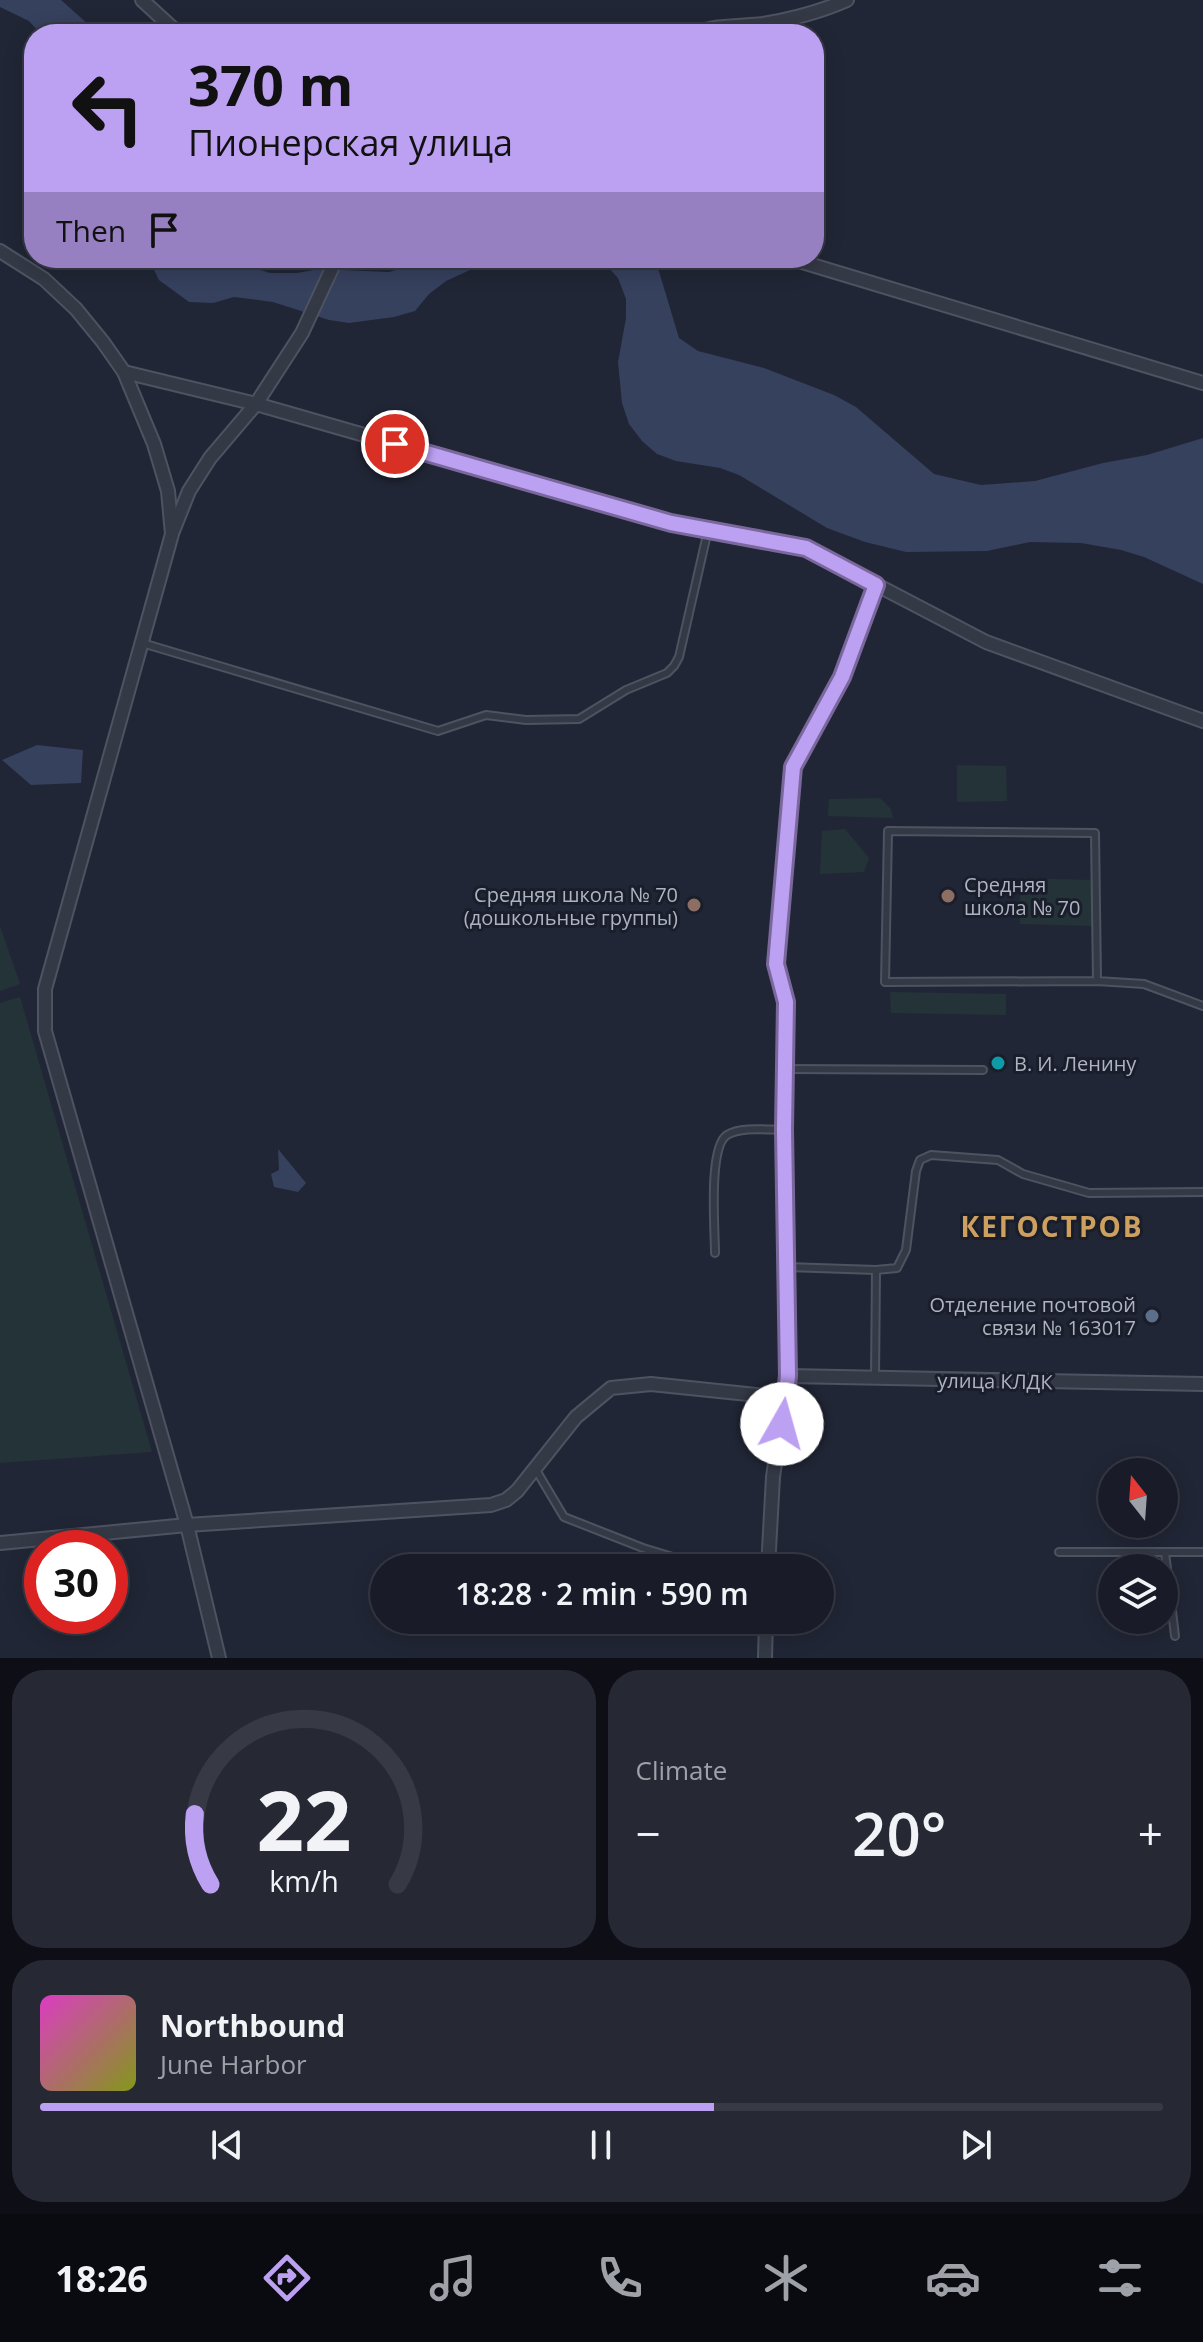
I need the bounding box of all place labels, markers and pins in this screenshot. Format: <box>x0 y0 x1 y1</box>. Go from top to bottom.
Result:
pin <box>361 410 429 478</box>
place label: Средняя школа № 70 <box>964 871 1080 921</box>
place label: Средняя школа № 70 (дошкольные группы) <box>464 881 678 931</box>
marker: Средняя школа № 70 <box>939 887 957 905</box>
marker: Средняя школа № 70 (дошкольные группы) <box>685 896 703 914</box>
place label: В. И. Ленину <box>1014 1050 1137 1077</box>
marker: В. И. Ленину <box>989 1054 1007 1072</box>
place label: Отделение почтовой связи № 163017 <box>930 1291 1136 1341</box>
marker: Отделение почтовой связи № 163017 <box>1143 1307 1161 1325</box>

